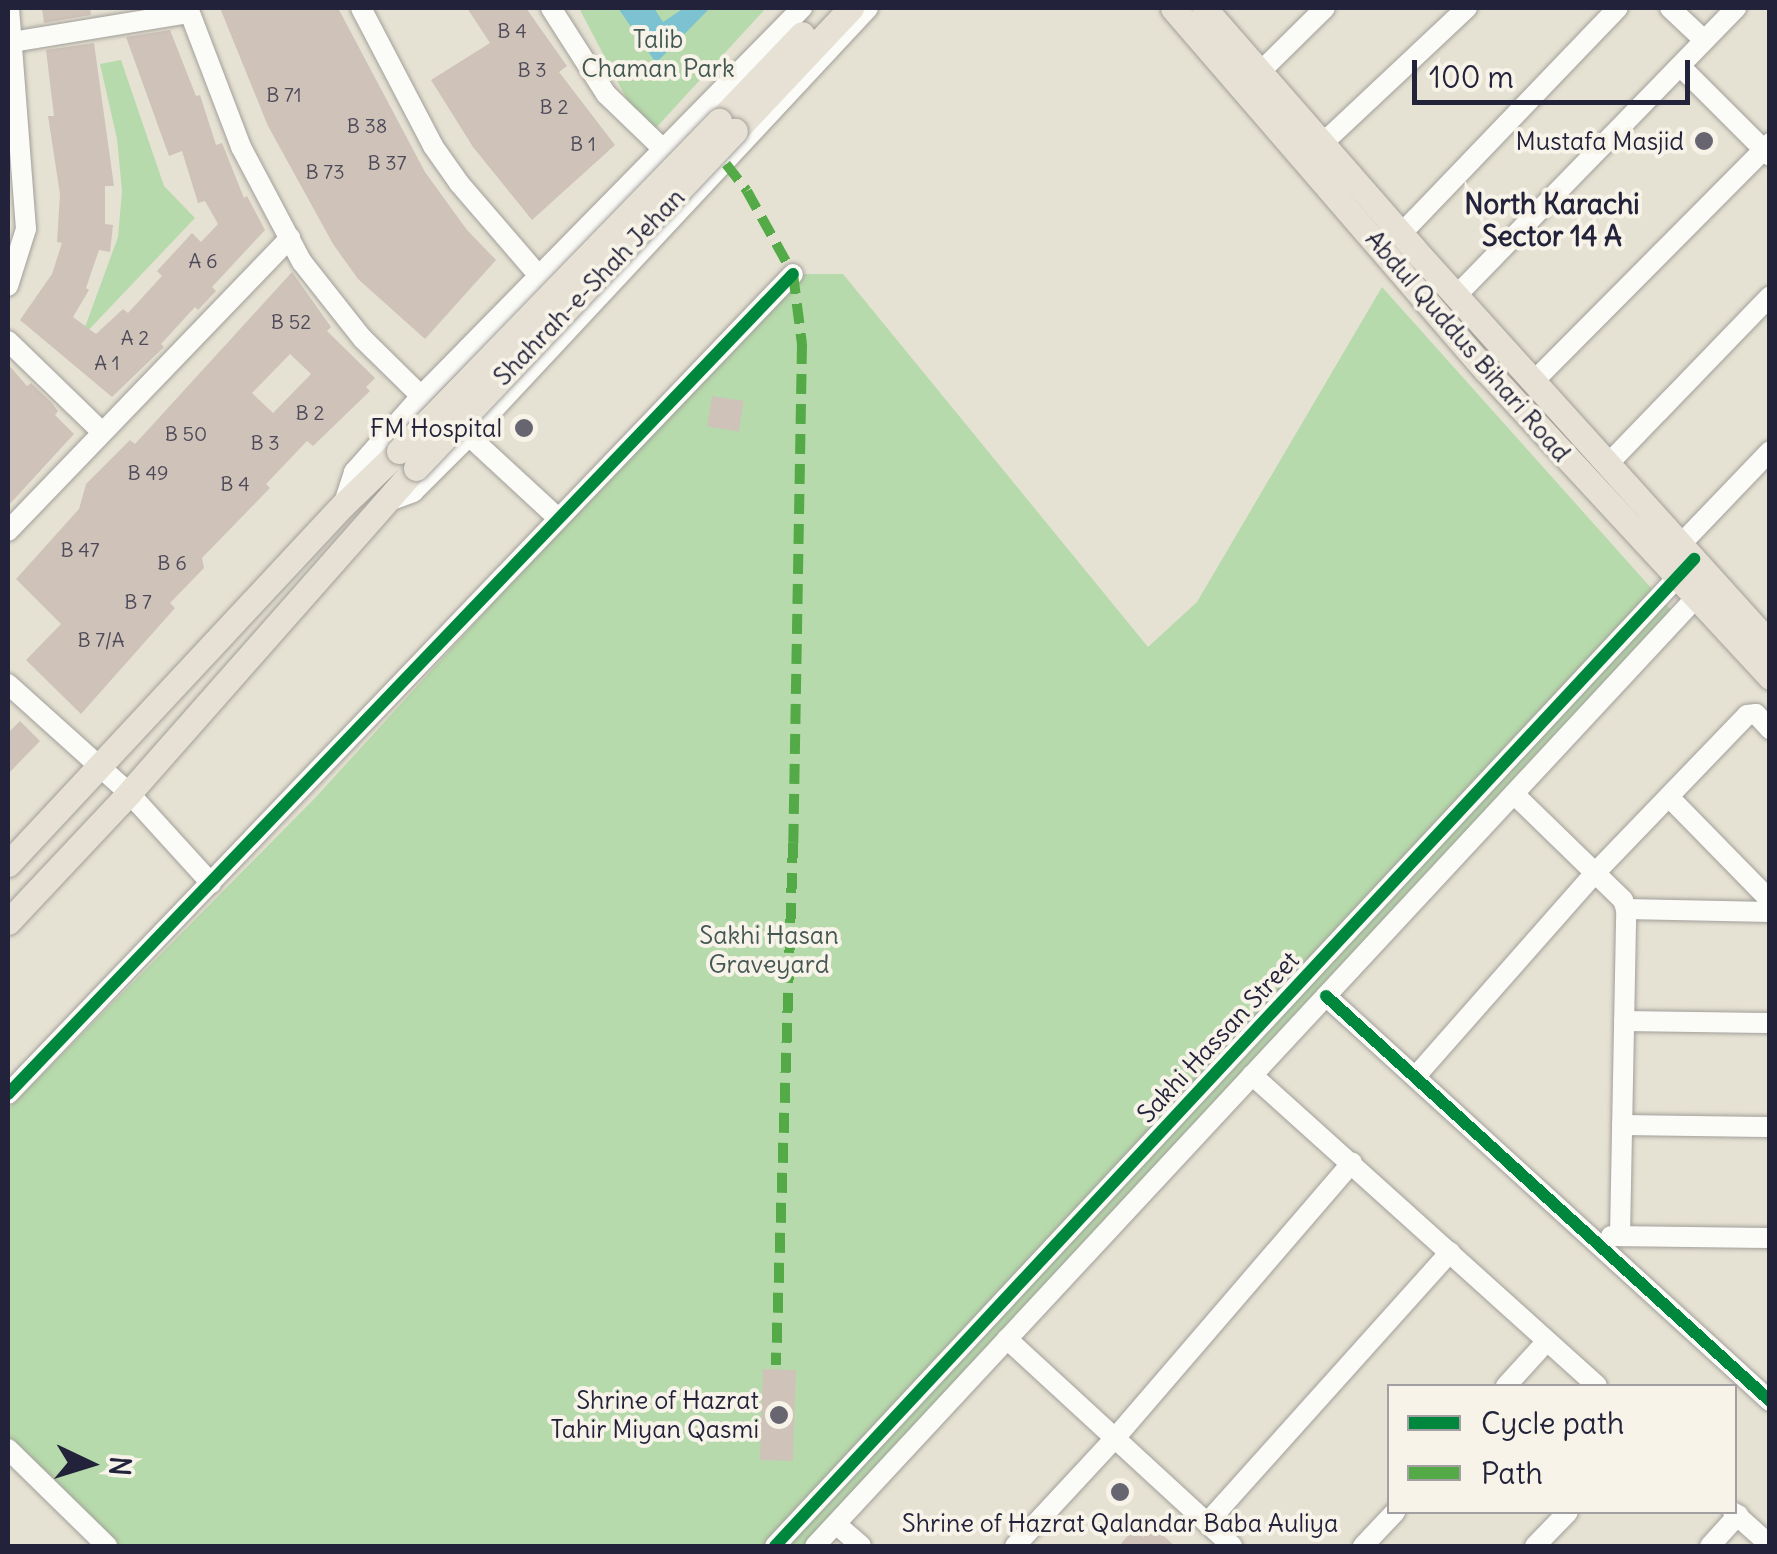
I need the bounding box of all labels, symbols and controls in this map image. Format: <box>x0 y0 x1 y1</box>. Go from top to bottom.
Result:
house number: B 4 <box>497 18 527 42</box>
park label: Talib Chaman Park <box>581 25 735 84</box>
scale bar <box>1417 40 1694 102</box>
house number: B 3 <box>517 57 547 81</box>
text: 100 m <box>1429 58 1514 96</box>
house number: B 71 <box>266 82 302 106</box>
house number: B 2 <box>540 94 568 118</box>
house number: B 38 <box>347 113 387 137</box>
place label: Mustafa Masjid <box>1516 126 1684 156</box>
marker: Mustafa Masjid <box>1693 130 1715 152</box>
house number: B 1 <box>570 131 596 155</box>
house number: B 37 <box>367 150 407 174</box>
house number: B 73 <box>305 159 345 183</box>
street label: Shahrah-e-Shah Jehan <box>487 182 691 392</box>
district label: North Karachi Sector 14 A <box>1464 187 1640 253</box>
street label: Abdul Quddus Bihari Road <box>1359 224 1577 468</box>
house number: A 6 <box>188 248 218 272</box>
house number: B 52 <box>271 309 311 333</box>
house number: A 2 <box>121 325 149 349</box>
house number: A 1 <box>94 350 120 374</box>
house number: B 2 <box>296 400 324 424</box>
place label: FM Hospital <box>370 413 502 443</box>
marker: FM Hospital <box>511 415 537 441</box>
house number: B 50 <box>165 421 207 445</box>
house number: B 3 <box>250 430 280 454</box>
house number: B 49 <box>128 460 168 484</box>
house number: B 4 <box>220 471 250 495</box>
house number: B 47 <box>60 537 100 561</box>
house number: B 6 <box>157 550 187 574</box>
house number: B 7 <box>124 589 152 613</box>
house number: B 7/A <box>78 627 124 651</box>
park label: Sakhi Hasan Graveyard <box>699 921 839 980</box>
street label: Sakhi Hassan Street <box>1131 945 1305 1129</box>
legend <box>1387 1384 1737 1514</box>
place label: Shrine of Hazrat Tahir Miyan Qasmi <box>550 1386 759 1445</box>
marker: Shrine of Hazrat Tahir Miyan Qasmi <box>768 1404 790 1426</box>
text: Cycle path <box>1481 1404 1624 1442</box>
north arrow <box>40 1414 140 1514</box>
text: Path <box>1481 1454 1543 1492</box>
text: N <box>101 1455 139 1477</box>
marker: Shrine of Hazrat Qalandar Baba Auliya <box>1109 1481 1131 1503</box>
place label: Shrine of Hazrat Qalandar Baba Auliya <box>902 1508 1338 1538</box>

